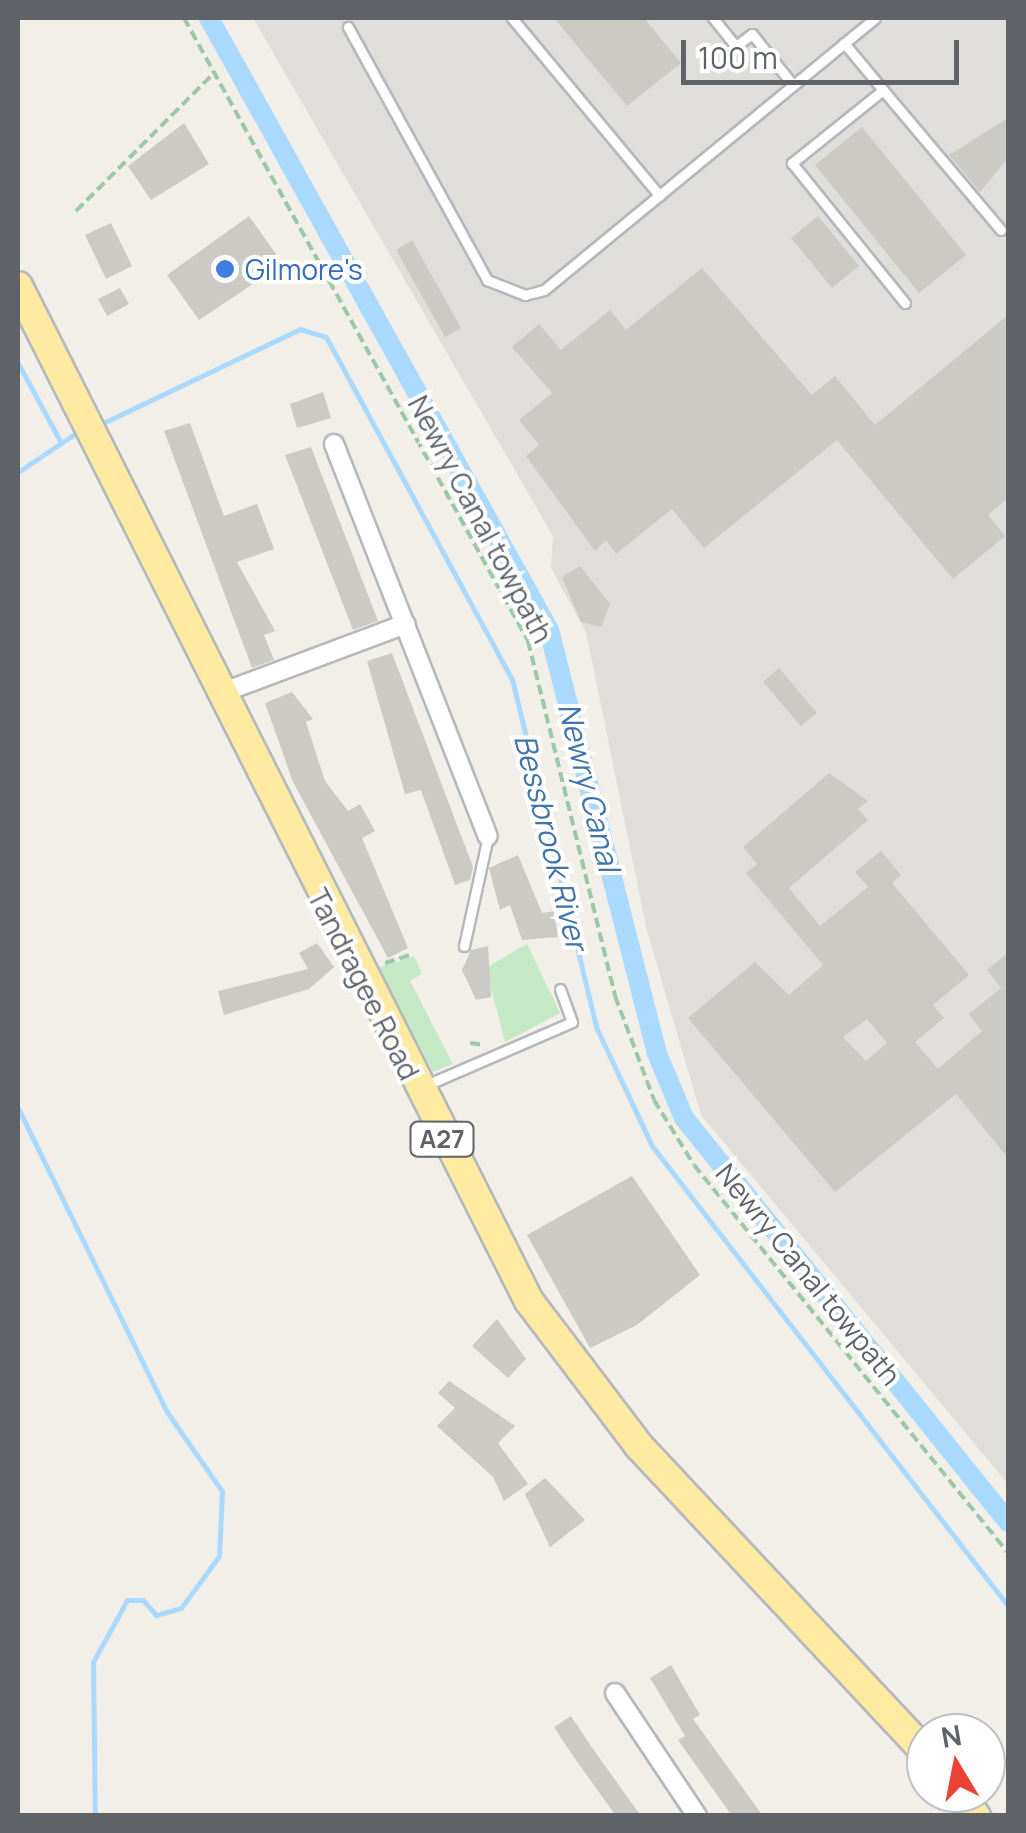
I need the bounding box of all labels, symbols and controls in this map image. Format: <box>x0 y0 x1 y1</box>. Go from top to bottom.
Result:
scale bar <box>686 20 964 82</box>
text: 100 m <box>698 37 778 78</box>
place label: Gilmore's <box>245 252 363 286</box>
marker: Gilmore's <box>214 258 236 280</box>
street label: Newry Canal towpath <box>402 390 560 648</box>
water label: Newry Canal <box>551 699 627 875</box>
water label: Bessbrook River <box>507 730 595 954</box>
street label: Tandragee Road <box>301 883 427 1085</box>
road number: A27 <box>410 1119 474 1159</box>
street label: Newry Canal towpath <box>709 1157 909 1391</box>
north arrow <box>906 1713 1006 1813</box>
text: N <box>938 1715 964 1756</box>

